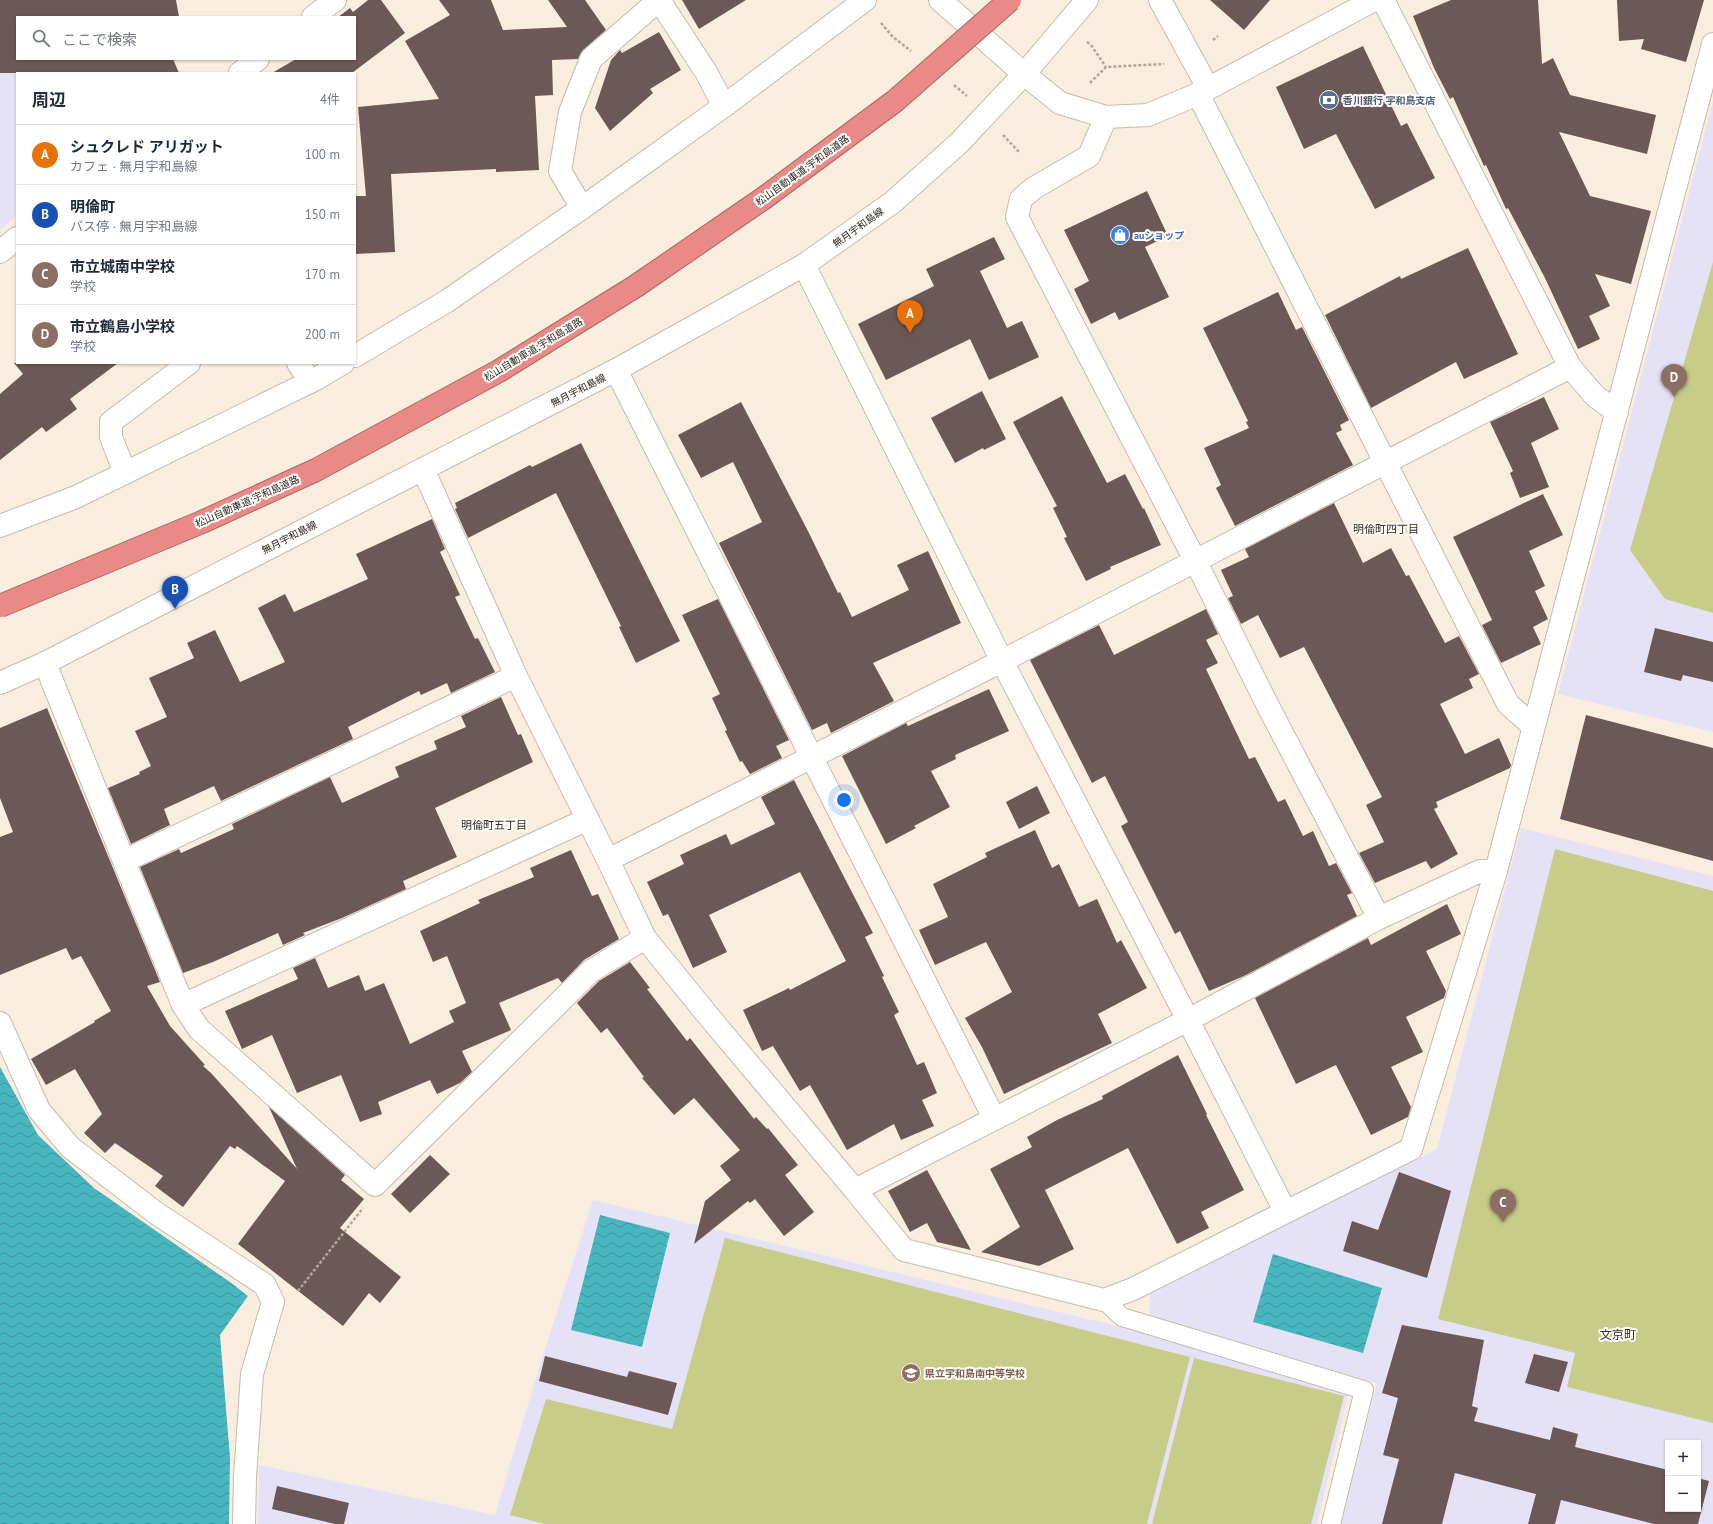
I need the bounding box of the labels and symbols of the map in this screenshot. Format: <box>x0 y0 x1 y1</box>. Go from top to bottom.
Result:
bank icon: 香川銀行 宇和島支店 <box>1318 89 1340 111</box>
place label: 香川銀行 宇和島支店 <box>1342 94 1436 107</box>
street label: 松山自動車道;宇和島道路 <box>753 132 852 209</box>
street label: 無月宇和島線 <box>830 205 886 250</box>
shop icon: auショップ <box>1109 224 1131 246</box>
place label: auショップ <box>1134 229 1184 242</box>
pin: A <box>897 300 923 333</box>
street label: 松山自動車道;宇和島道路 <box>482 315 585 384</box>
pin: D <box>1661 364 1687 397</box>
street label: 無月宇和島線 <box>549 371 608 410</box>
street label: 松山自動車道;宇和島道路 <box>193 473 301 530</box>
street label: 無月宇和島線 <box>260 518 319 557</box>
district label: 明倫町四丁目 <box>1353 522 1419 536</box>
pin: B <box>162 576 188 609</box>
your location <box>834 790 854 810</box>
district label: 明倫町五丁目 <box>461 818 527 832</box>
pin: C <box>1490 1189 1516 1222</box>
district label: 文京町 <box>1600 1327 1636 1342</box>
school or university icon: 県立宇和島南中等学校 <box>900 1362 922 1384</box>
place label: 県立宇和島南中等学校 <box>925 1367 1025 1380</box>

